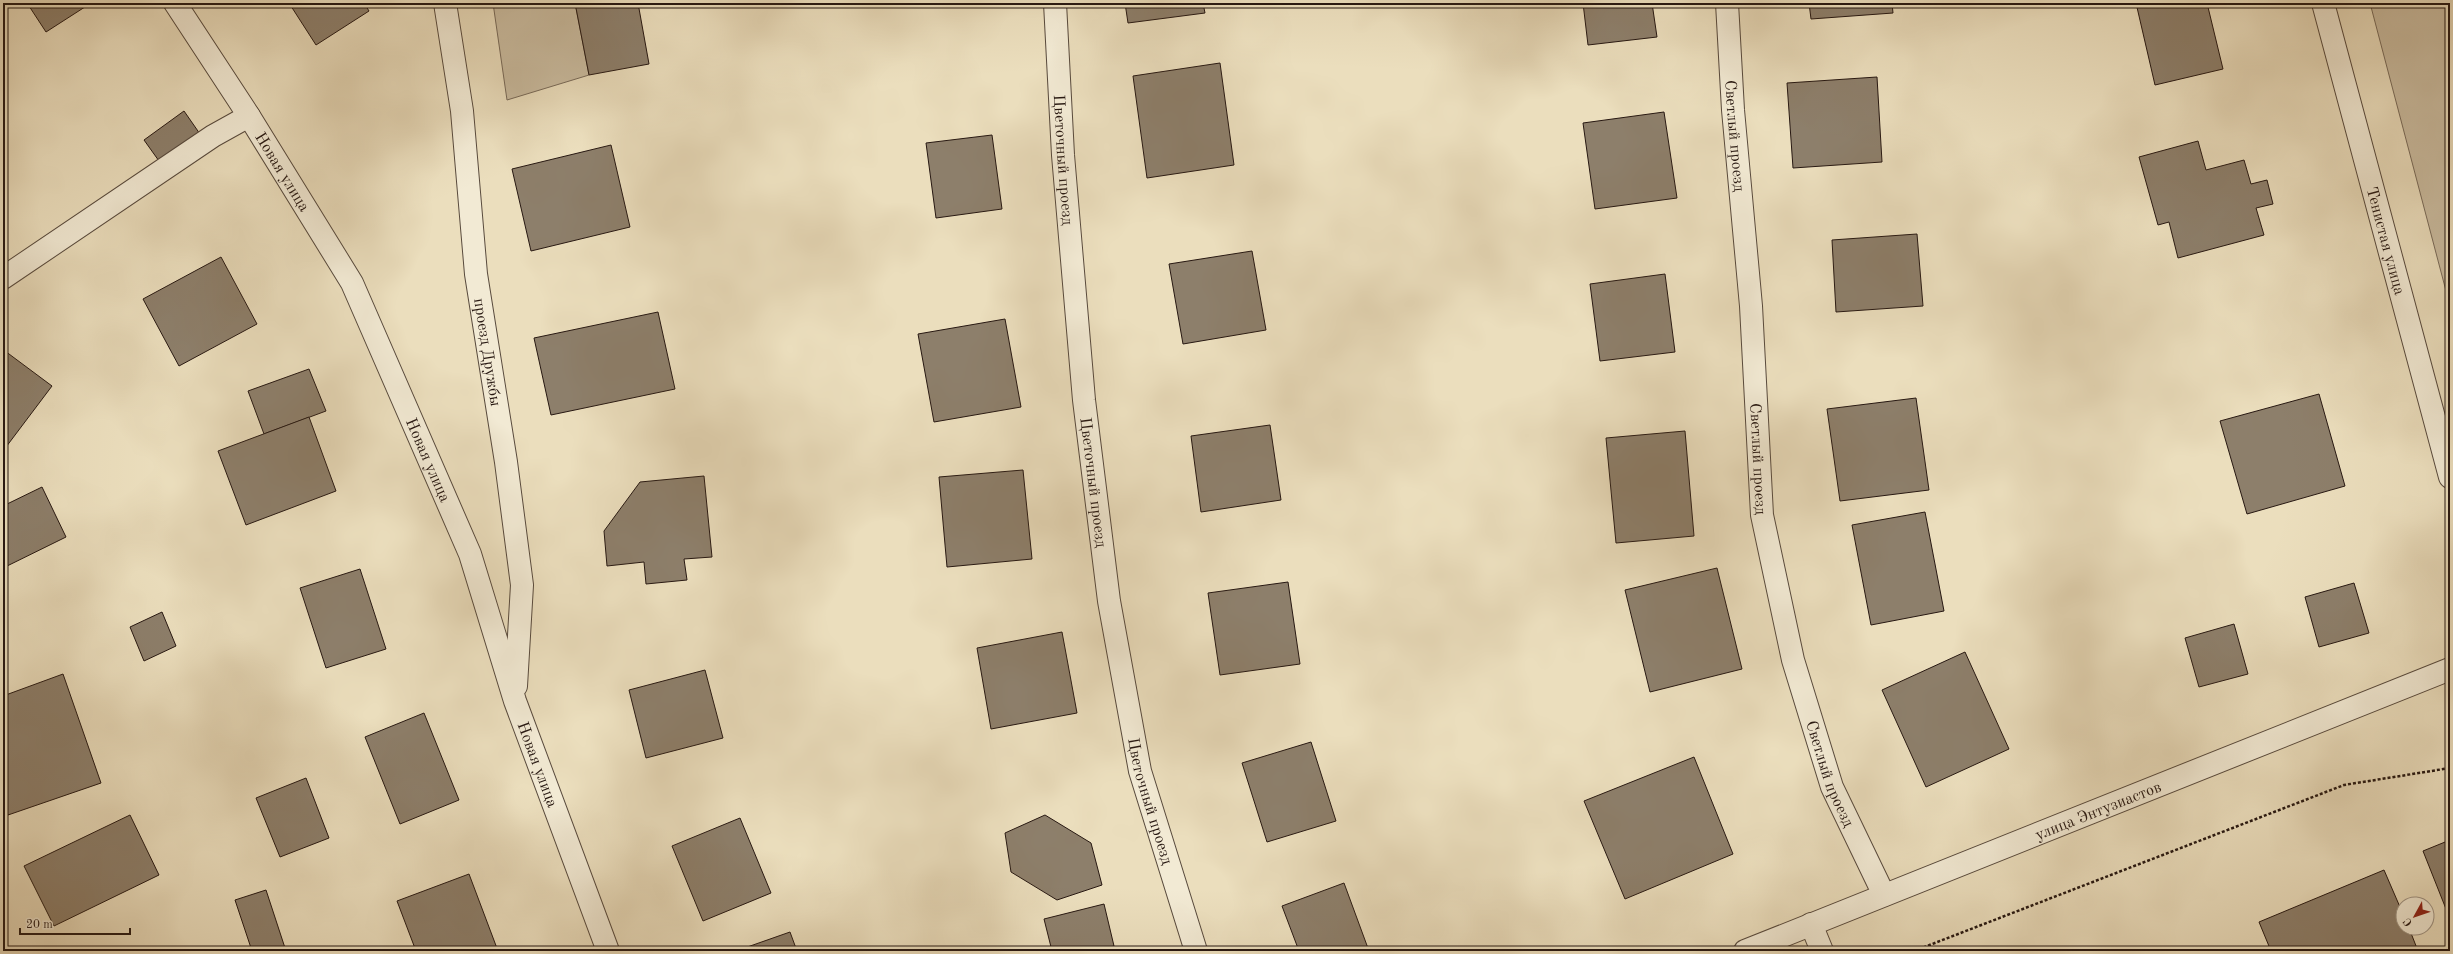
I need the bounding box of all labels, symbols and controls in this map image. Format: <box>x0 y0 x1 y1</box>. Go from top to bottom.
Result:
street label: Светлый проезд <box>1721 80 1746 193</box>
street label: Цветочный проезд <box>1050 94 1075 226</box>
street label: Новая улица <box>251 130 312 215</box>
street label: Тенистая улица <box>2363 185 2407 297</box>
street label: проезд Дружбы <box>470 297 503 408</box>
street label: Светлый проезд <box>1746 403 1768 515</box>
street label: Новая улица <box>402 416 452 505</box>
street label: Цветочный проезд <box>1076 417 1108 549</box>
street label: Светлый проезд <box>1802 719 1856 830</box>
street label: Новая улица <box>513 720 560 810</box>
street label: Цветочный проезд <box>1124 737 1175 867</box>
street label: улица Энтузиастов <box>2033 779 2164 844</box>
north arrow <box>2395 896 2435 936</box>
scale bar <box>20 910 130 936</box>
text: С <box>2402 915 2415 928</box>
text: 20 m <box>26 919 53 931</box>

